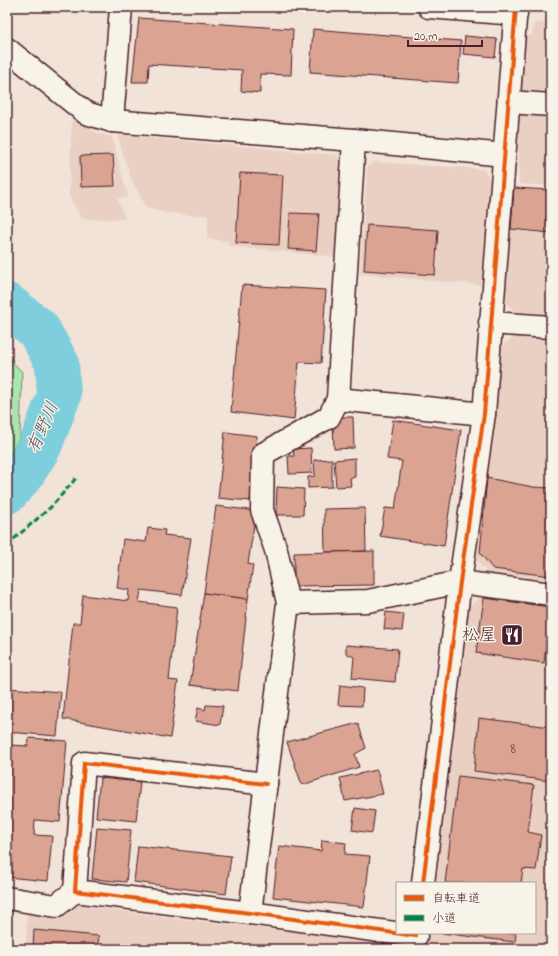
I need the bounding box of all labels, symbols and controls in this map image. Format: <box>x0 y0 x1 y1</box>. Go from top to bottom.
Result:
scale bar <box>408 22 482 48</box>
text: 20 m <box>414 28 437 46</box>
water label: 有野川 <box>21 398 67 458</box>
restaurant icon: 松屋 <box>499 622 525 648</box>
place label: 松屋 <box>462 623 496 648</box>
house number: 8 <box>510 738 516 760</box>
legend <box>396 882 536 934</box>
text: 自転車道 <box>432 890 480 908</box>
text: 小道 <box>432 910 456 928</box>

